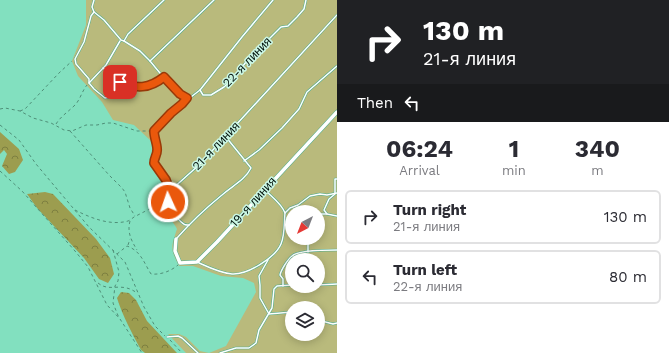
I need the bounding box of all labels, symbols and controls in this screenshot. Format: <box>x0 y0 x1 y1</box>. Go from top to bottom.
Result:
text: 130 m <box>423 14 504 47</box>
icon: right <box>357 16 409 68</box>
street label: 22-я линия <box>220 34 274 90</box>
text: 21-я линия <box>423 48 516 69</box>
pin <box>103 65 137 99</box>
icon: arrive <box>109 71 131 93</box>
icon: left <box>401 92 423 114</box>
text: Then <box>357 94 393 112</box>
street label: 21-я линия <box>189 119 243 173</box>
text: 06:24 <box>386 135 453 163</box>
text: 1 <box>509 135 519 163</box>
text: 340 <box>575 135 620 163</box>
text: Arrival <box>399 163 440 178</box>
text: min <box>502 163 526 178</box>
text: m <box>591 163 604 178</box>
street label: 19-я линия <box>227 174 279 230</box>
position arrow <box>147 181 189 223</box>
text: Turn right <box>393 201 466 219</box>
north arrow <box>285 205 325 245</box>
map controls <box>285 205 325 341</box>
icon: right <box>359 206 381 228</box>
text: 130 m <box>604 208 647 226</box>
text: 21-я линия <box>393 219 460 234</box>
button: search <box>285 253 325 293</box>
text: Turn left <box>393 261 457 279</box>
icon: left <box>359 266 381 288</box>
text: 80 m <box>609 268 647 286</box>
text: 22-я линия <box>393 279 462 294</box>
button: layers <box>285 301 325 341</box>

